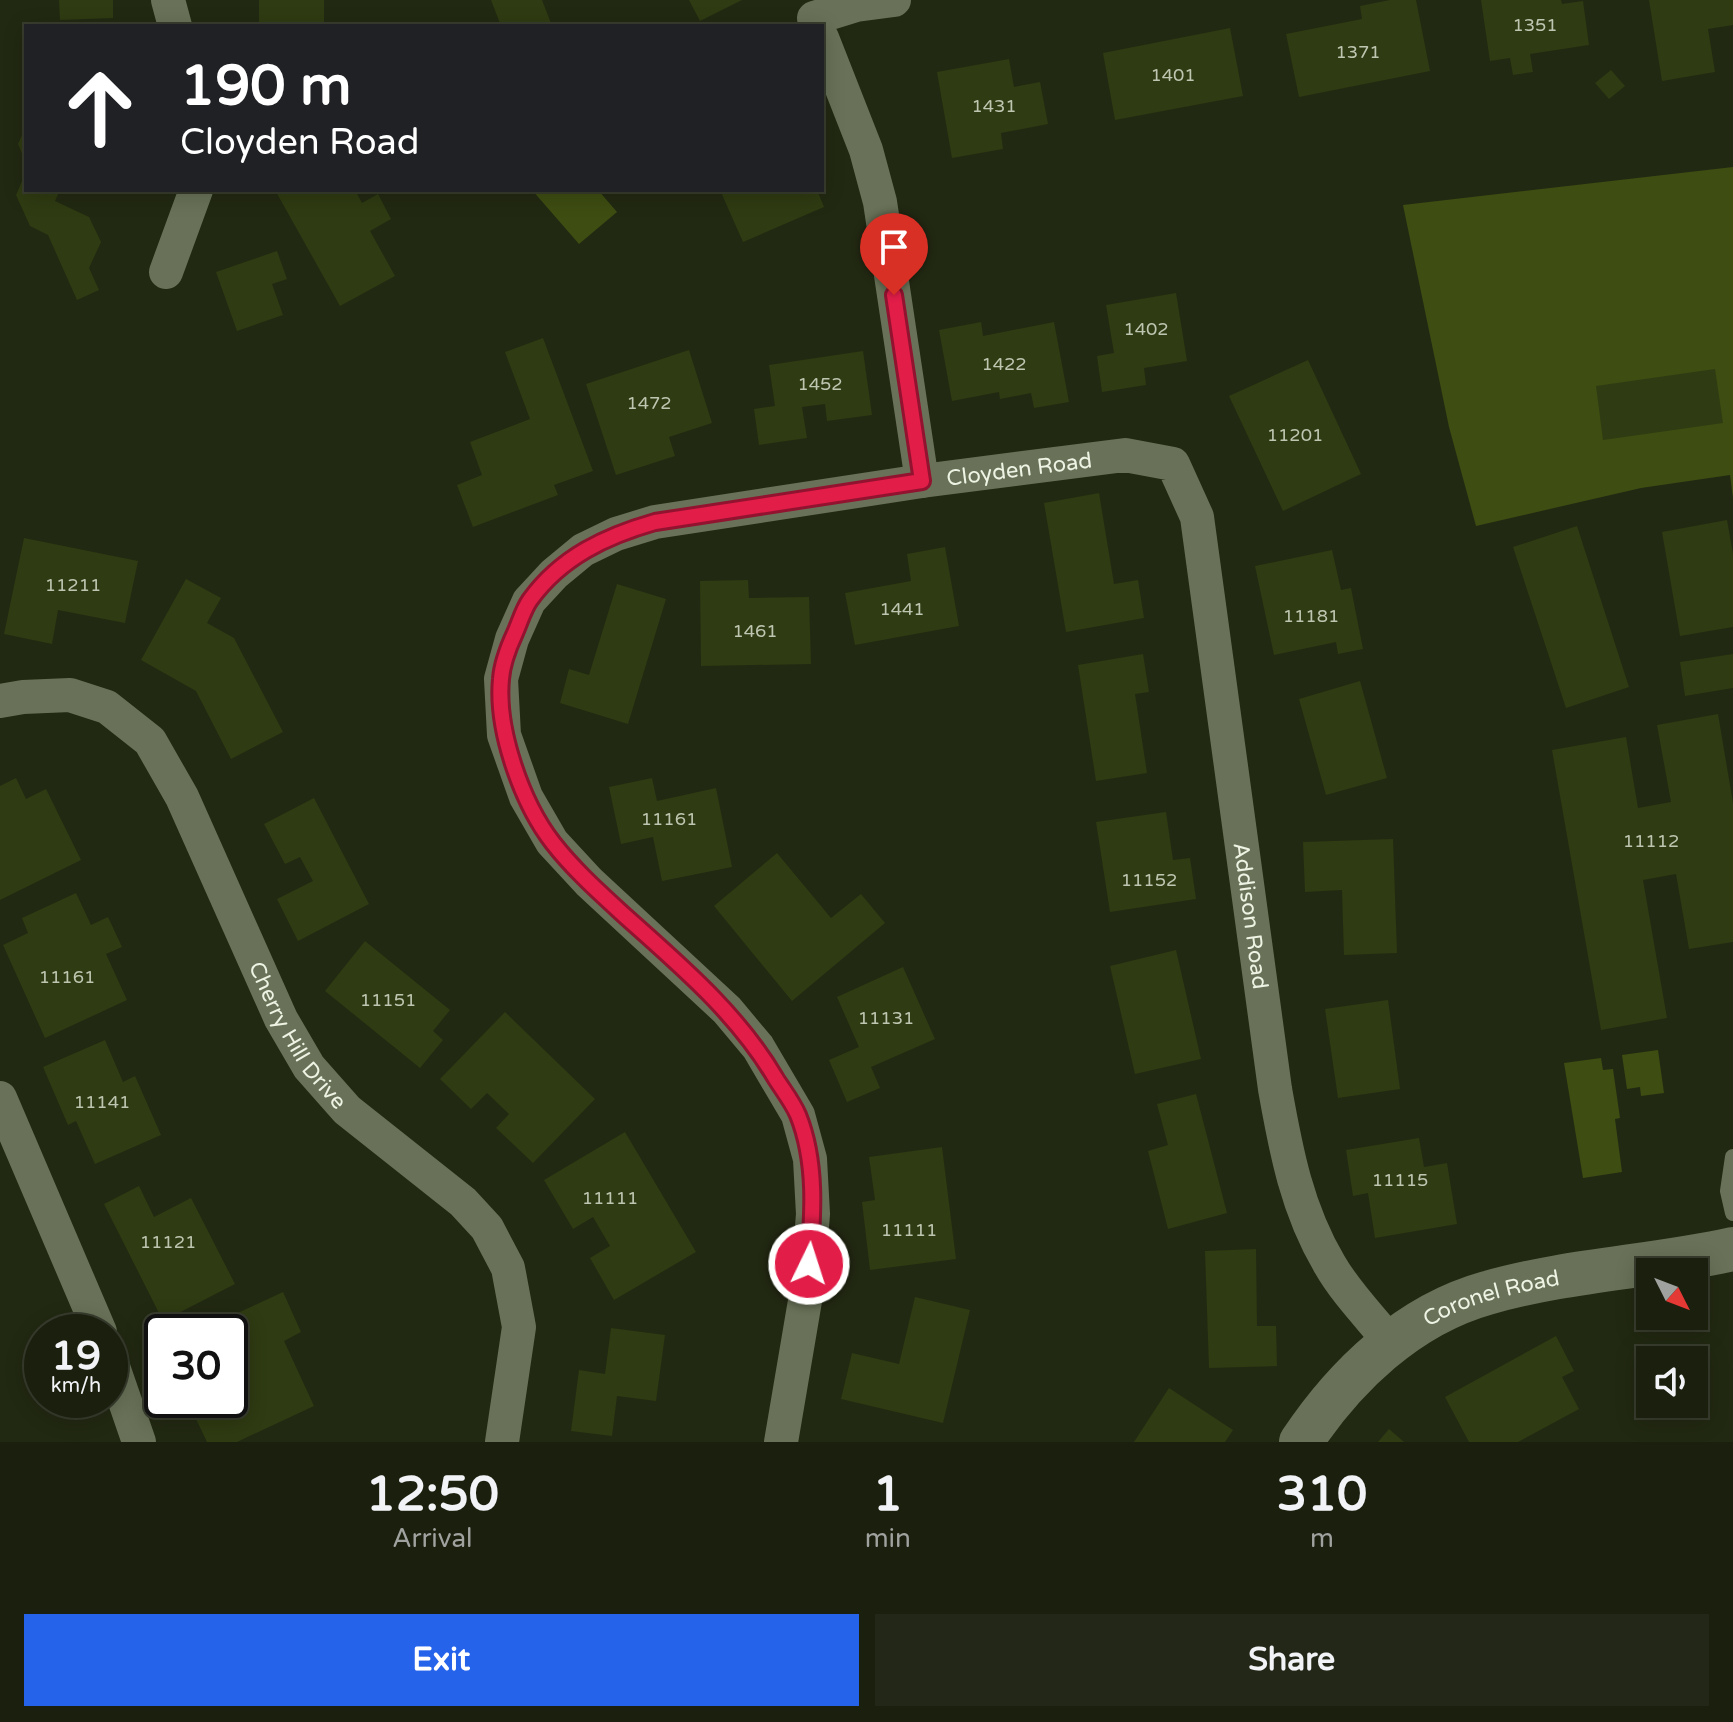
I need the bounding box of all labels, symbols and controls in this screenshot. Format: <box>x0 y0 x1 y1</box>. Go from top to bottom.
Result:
house number: 1351 <box>1512 14 1558 36</box>
house number: 1371 <box>1335 41 1381 63</box>
text: 190 m <box>180 53 351 120</box>
icon: ahead <box>48 56 152 160</box>
house number: 1401 <box>1150 64 1196 86</box>
house number: 1431 <box>971 95 1017 117</box>
text: Cloyden Road <box>180 121 420 164</box>
pin <box>860 213 928 295</box>
icon: arrive <box>872 225 916 269</box>
house number: 1402 <box>1123 318 1169 340</box>
house number: 1422 <box>981 353 1027 375</box>
house number: 1452 <box>797 373 843 395</box>
house number: 1472 <box>626 392 672 414</box>
house number: 11201 <box>1267 424 1323 446</box>
street label: Cloyden Road <box>945 447 1094 492</box>
house number: 11211 <box>45 574 101 596</box>
house number: 1441 <box>879 598 925 620</box>
house number: 11181 <box>1283 605 1339 627</box>
house number: 1461 <box>732 620 778 642</box>
house number: 11161 <box>641 808 697 830</box>
house number: 11112 <box>1623 830 1679 852</box>
street label: Addison Road <box>1228 841 1273 991</box>
house number: 11152 <box>1121 869 1177 891</box>
street label: Cherry Hill Drive <box>243 958 352 1114</box>
house number: 11161 <box>39 966 95 988</box>
house number: 11151 <box>360 989 416 1011</box>
house number: 11131 <box>858 1007 914 1029</box>
house number: 11141 <box>74 1091 130 1113</box>
house number: 11115 <box>1372 1169 1428 1191</box>
house number: 11111 <box>582 1187 638 1209</box>
house number: 11111 <box>881 1219 937 1241</box>
position arrow <box>767 1222 851 1306</box>
house number: 11121 <box>140 1231 196 1253</box>
north arrow <box>1636 1258 1708 1330</box>
map controls <box>1636 1258 1708 1418</box>
street label: Coronel Road <box>1418 1265 1562 1332</box>
speed limit sign: 30 <box>144 1314 248 1418</box>
text: 19 <box>51 1332 101 1380</box>
button: sound <box>1636 1346 1708 1418</box>
text: km/h <box>51 1374 101 1398</box>
text: 12:50 <box>366 1466 499 1524</box>
text: 1 <box>873 1466 903 1524</box>
text: 310 <box>1277 1466 1367 1524</box>
text: Arrival <box>392 1523 473 1554</box>
text: min <box>865 1523 911 1554</box>
text: m <box>1310 1523 1334 1554</box>
button: Exit <box>24 1614 859 1706</box>
button: Share <box>875 1614 1709 1706</box>

